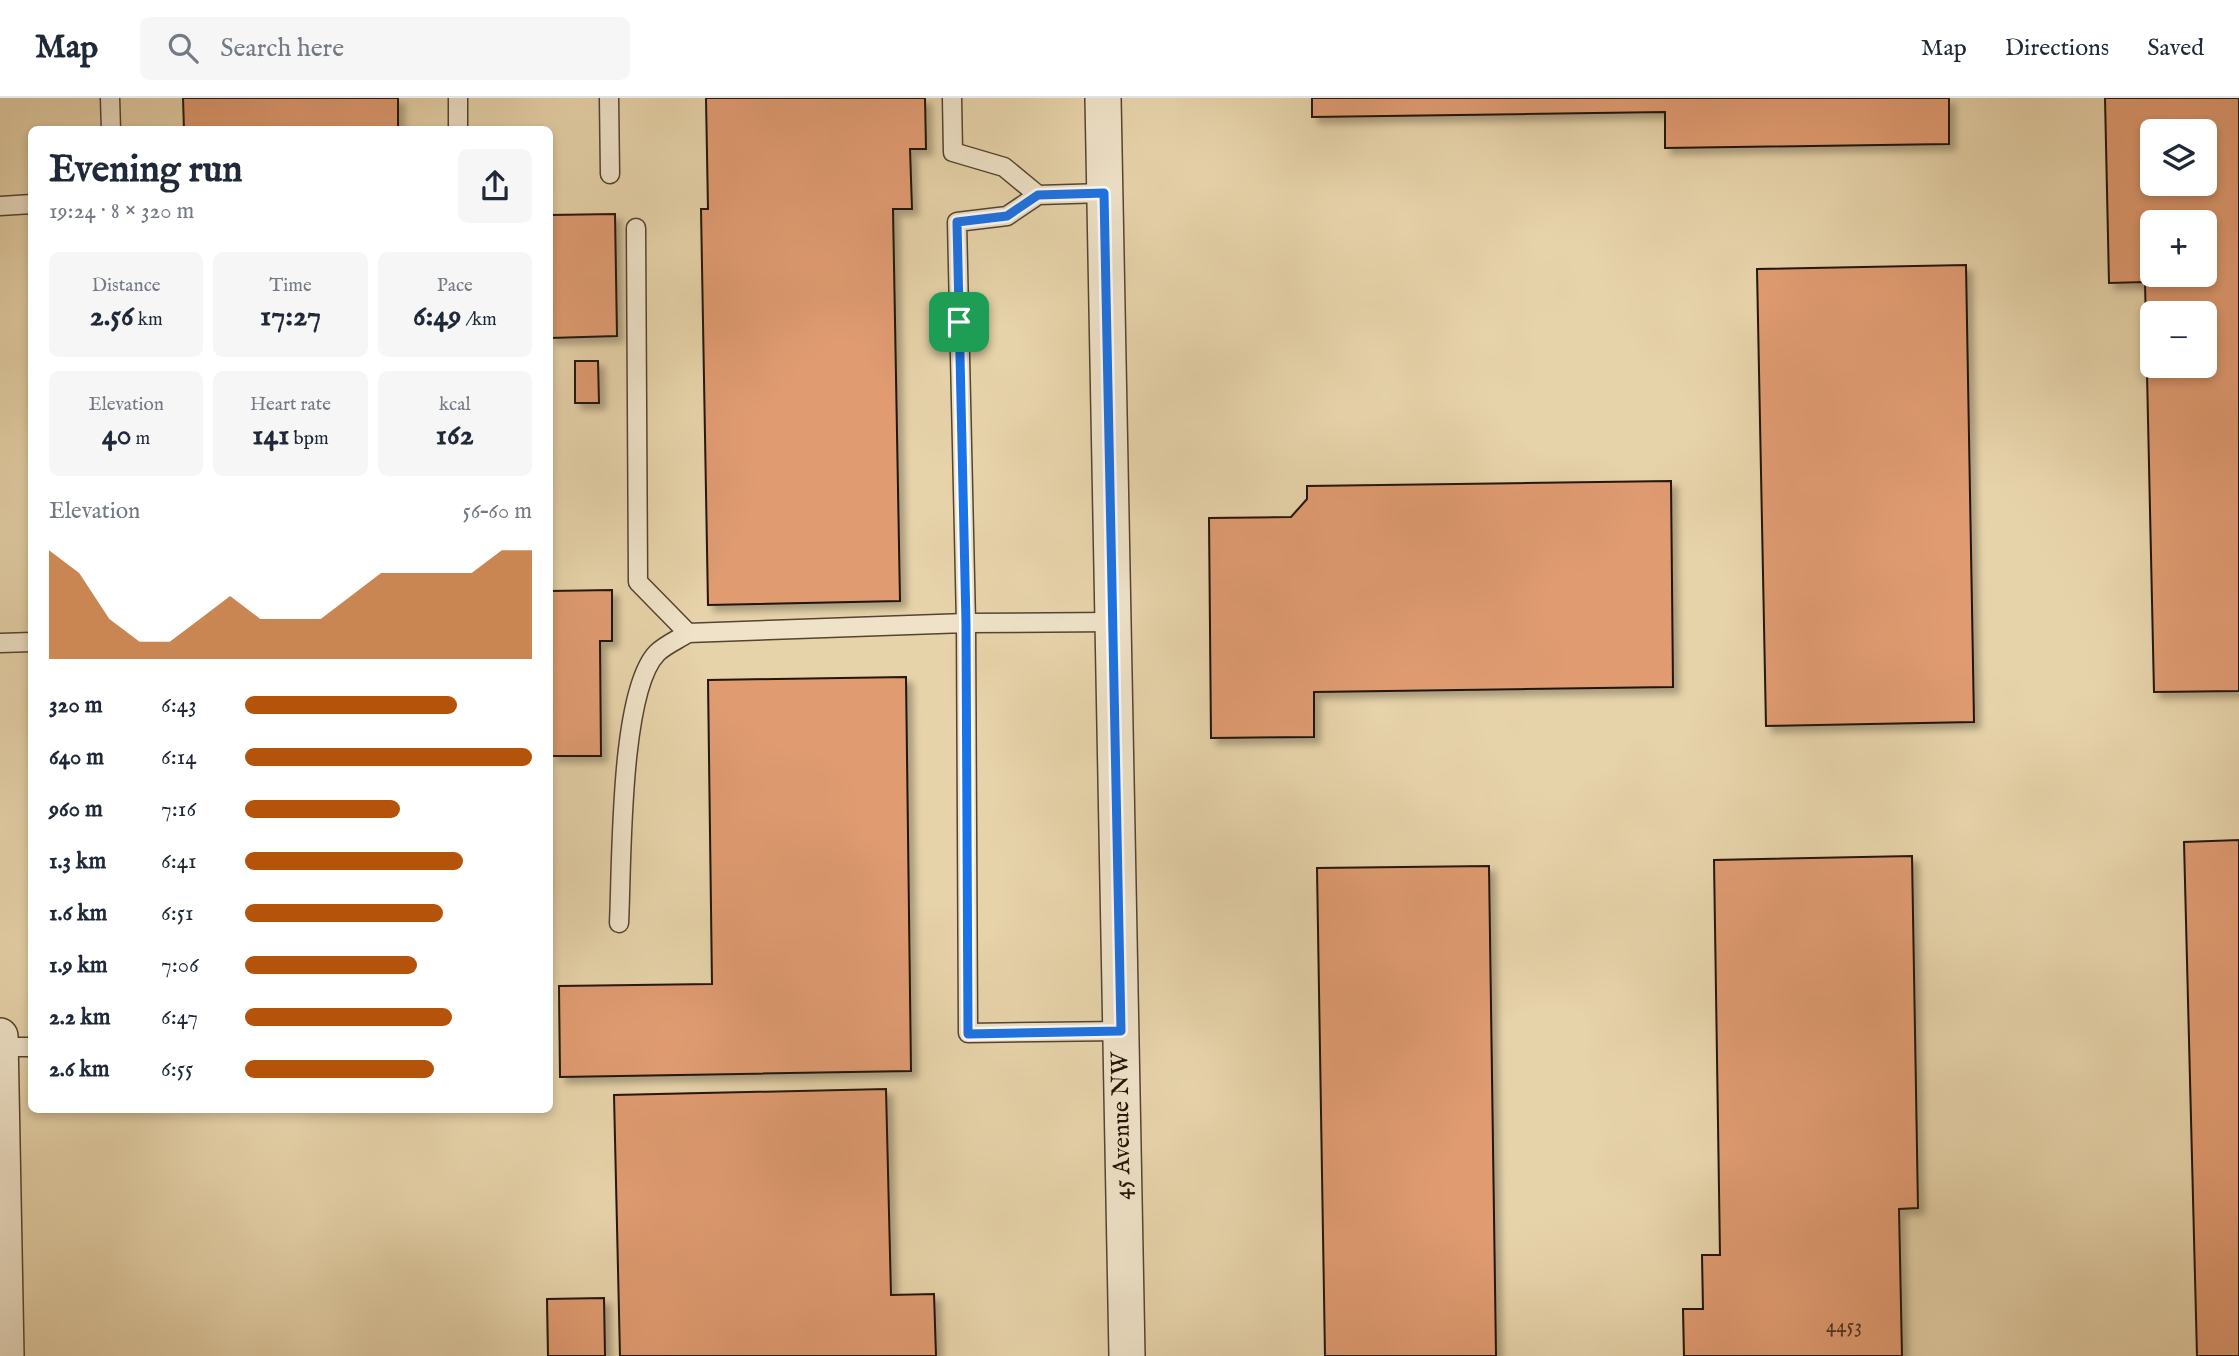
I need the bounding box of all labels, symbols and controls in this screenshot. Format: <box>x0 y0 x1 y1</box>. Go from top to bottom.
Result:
search box <box>140 17 630 80</box>
text: Map <box>35 27 98 69</box>
icon: search <box>164 29 202 67</box>
text: Search here <box>220 32 344 65</box>
text: Map <box>1921 33 1967 64</box>
text: Directions <box>2005 33 2109 64</box>
text: Saved <box>2147 33 2204 64</box>
map controls <box>2140 119 2217 378</box>
button: layers <box>2140 119 2217 196</box>
text: Evening run <box>49 147 243 195</box>
button: share <box>458 149 532 223</box>
text: 19:24 · 8 × 320 m <box>49 197 194 226</box>
button: + <box>2140 210 2217 287</box>
text: Distance <box>92 274 161 298</box>
text: Time <box>269 274 312 298</box>
text: Pace <box>437 274 473 298</box>
pin <box>929 292 989 352</box>
text: 2.56 <box>90 298 134 336</box>
text: 17:27 <box>260 298 321 336</box>
text: 6:49 <box>413 298 461 336</box>
button: − <box>2140 301 2217 378</box>
icon: arrive <box>940 303 978 341</box>
text: km <box>134 308 163 332</box>
text: /km <box>461 308 497 332</box>
text: Elevation <box>88 393 164 417</box>
text: Heart rate <box>250 393 331 417</box>
text: kcal <box>439 393 471 417</box>
text: 40 <box>102 417 131 455</box>
text: 141 <box>252 417 289 455</box>
text: 162 <box>436 417 474 455</box>
text: m <box>131 427 150 451</box>
text: bpm <box>289 427 329 451</box>
text: Elevation <box>49 497 140 526</box>
text: 56–60 m <box>463 497 532 526</box>
text: 320 m <box>49 691 102 720</box>
text: 6:43 <box>161 691 197 720</box>
text: 640 m <box>49 743 104 772</box>
text: 6:14 <box>161 743 197 772</box>
text: 960 m <box>49 795 103 824</box>
text: 7:16 <box>161 795 196 824</box>
text: 1.3 km <box>49 847 106 876</box>
text: 6:41 <box>161 847 197 876</box>
text: 1.6 km <box>49 899 107 928</box>
text: 6:51 <box>161 899 194 928</box>
text: 1.9 km <box>49 951 108 980</box>
text: 7:06 <box>161 951 199 980</box>
text: 2.2 km <box>49 1003 111 1032</box>
text: 6:47 <box>161 1003 198 1032</box>
street label: 45 Avenue NW <box>1105 1051 1139 1200</box>
text: 2.6 km <box>49 1055 110 1084</box>
text: 6:55 <box>161 1055 193 1084</box>
house number: 4453 <box>1826 1313 1862 1340</box>

